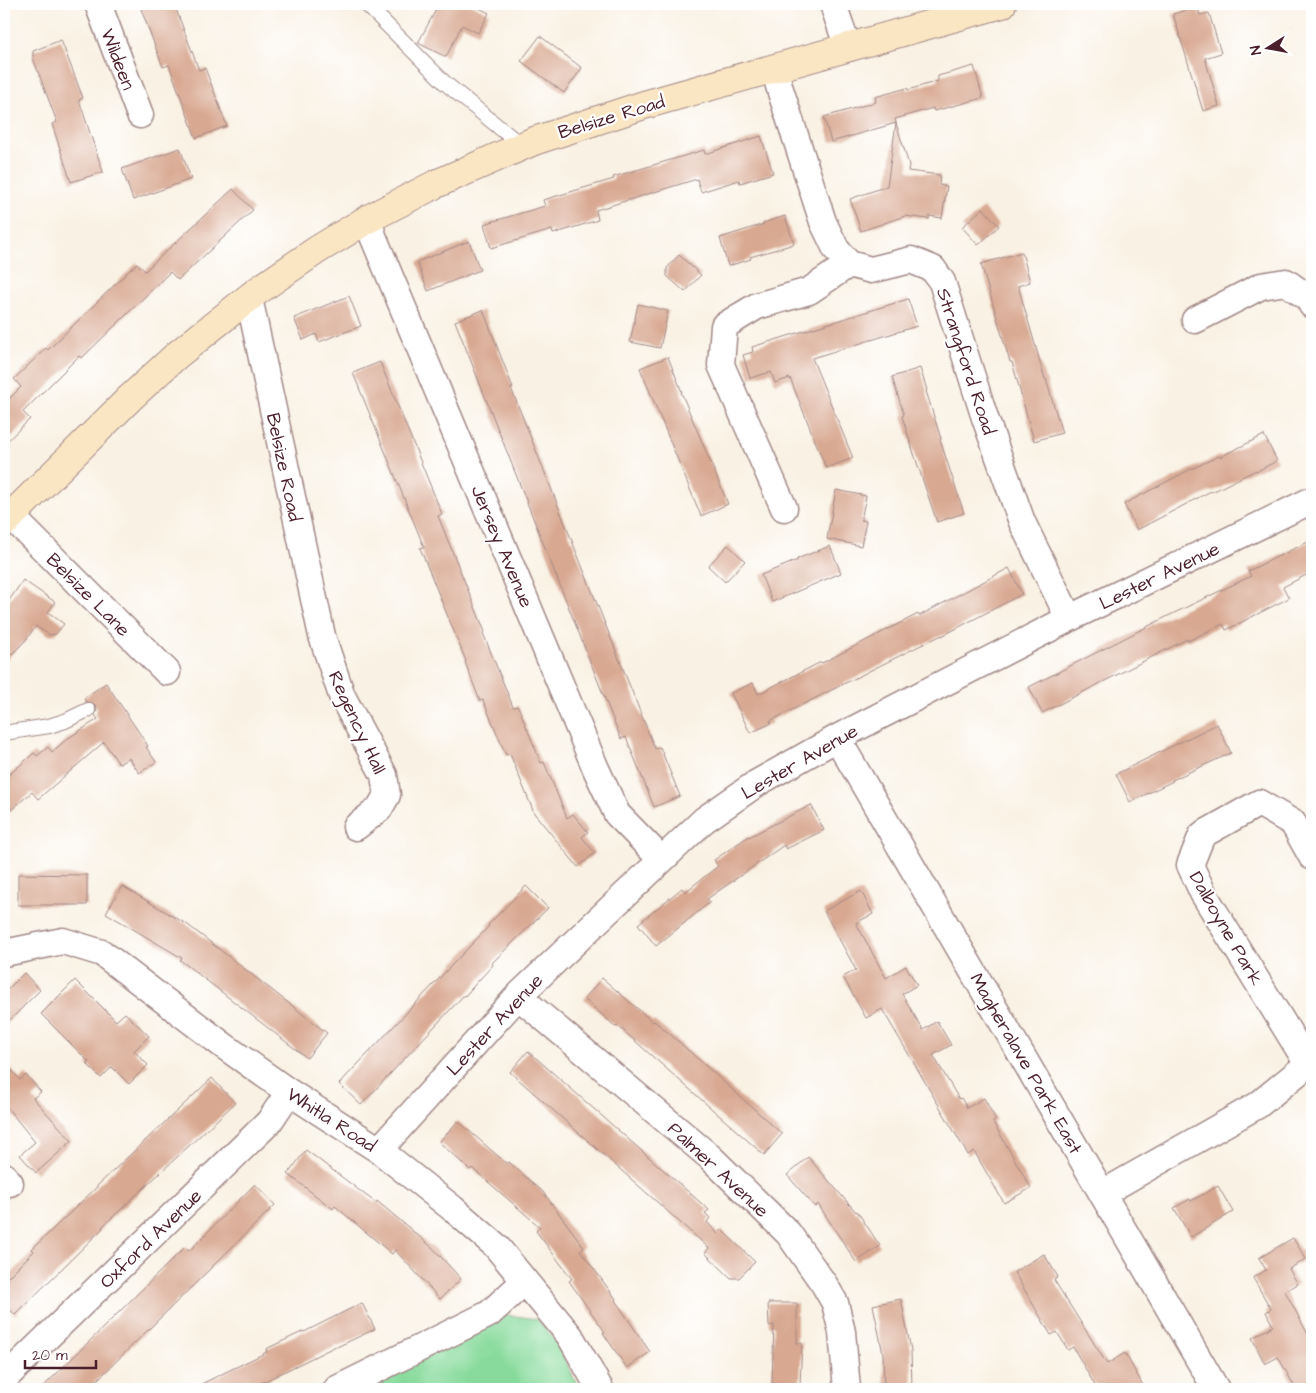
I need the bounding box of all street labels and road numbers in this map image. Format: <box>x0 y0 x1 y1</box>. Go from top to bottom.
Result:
street label: Wildeen <box>94 25 142 94</box>
street label: Belsize Road <box>555 88 668 146</box>
street label: Strangford Road <box>928 285 1002 439</box>
street label: Belsize Road <box>259 411 308 524</box>
street label: Jersey Avenue <box>463 481 540 612</box>
street label: Lester Avenue <box>1095 536 1224 617</box>
street label: Belsize Lane <box>40 547 136 643</box>
street label: Regency Hall <box>320 667 392 779</box>
street label: Lester Avenue <box>736 718 863 807</box>
street label: Dalboyne Park <box>1181 867 1270 992</box>
street label: Lester Avenue <box>441 968 550 1082</box>
street label: Magheralave Park East <box>962 968 1089 1160</box>
street label: Whitla Road <box>281 1081 381 1159</box>
street label: Palmer Avenue <box>661 1116 775 1224</box>
street label: Oxford Avenue <box>94 1183 208 1295</box>

